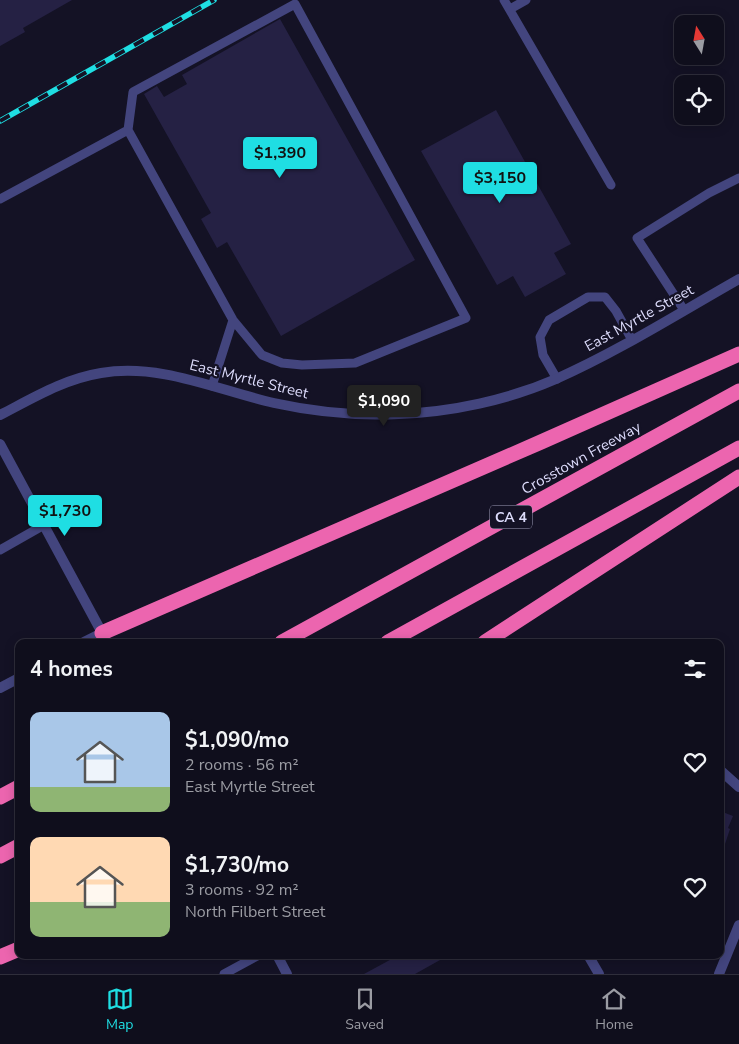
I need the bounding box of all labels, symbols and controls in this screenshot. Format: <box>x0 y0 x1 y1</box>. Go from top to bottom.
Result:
north arrow <box>674 15 724 65</box>
map controls <box>674 15 724 125</box>
button: locate <box>674 75 724 125</box>
pin: $1,390 <box>239 136 321 179</box>
text: $1,390 <box>254 142 306 164</box>
pin: $3,150 <box>459 162 541 204</box>
text: $3,150 <box>474 167 526 189</box>
street label: East Myrtle Street <box>581 279 698 356</box>
street label: East Myrtle Street <box>188 355 311 404</box>
pin: $1,090 <box>343 384 425 427</box>
text: $1,090 <box>358 390 410 412</box>
street label: Crosstown Freeway <box>518 417 645 499</box>
pin: $1,730 <box>24 494 106 537</box>
text: $1,730 <box>39 500 91 522</box>
road number: CA 4 <box>490 506 532 528</box>
text: 4 homes <box>30 655 113 683</box>
icon: filters <box>681 655 709 683</box>
text: $1,090/mo <box>185 726 289 754</box>
icon: home <box>70 732 130 792</box>
icon: heart <box>681 748 709 776</box>
text: 2 rooms · 56 m² <box>185 754 298 776</box>
text: East Myrtle Street <box>185 776 315 798</box>
text: $1,730/mo <box>185 851 289 879</box>
icon: home <box>70 857 130 917</box>
icon: heart <box>681 873 709 901</box>
text: 3 rooms · 92 m² <box>185 879 298 901</box>
text: North Filbert Street <box>185 901 325 923</box>
tab: Map <box>106 985 134 1034</box>
tab: Saved <box>345 985 384 1034</box>
tab: Home <box>595 985 633 1034</box>

